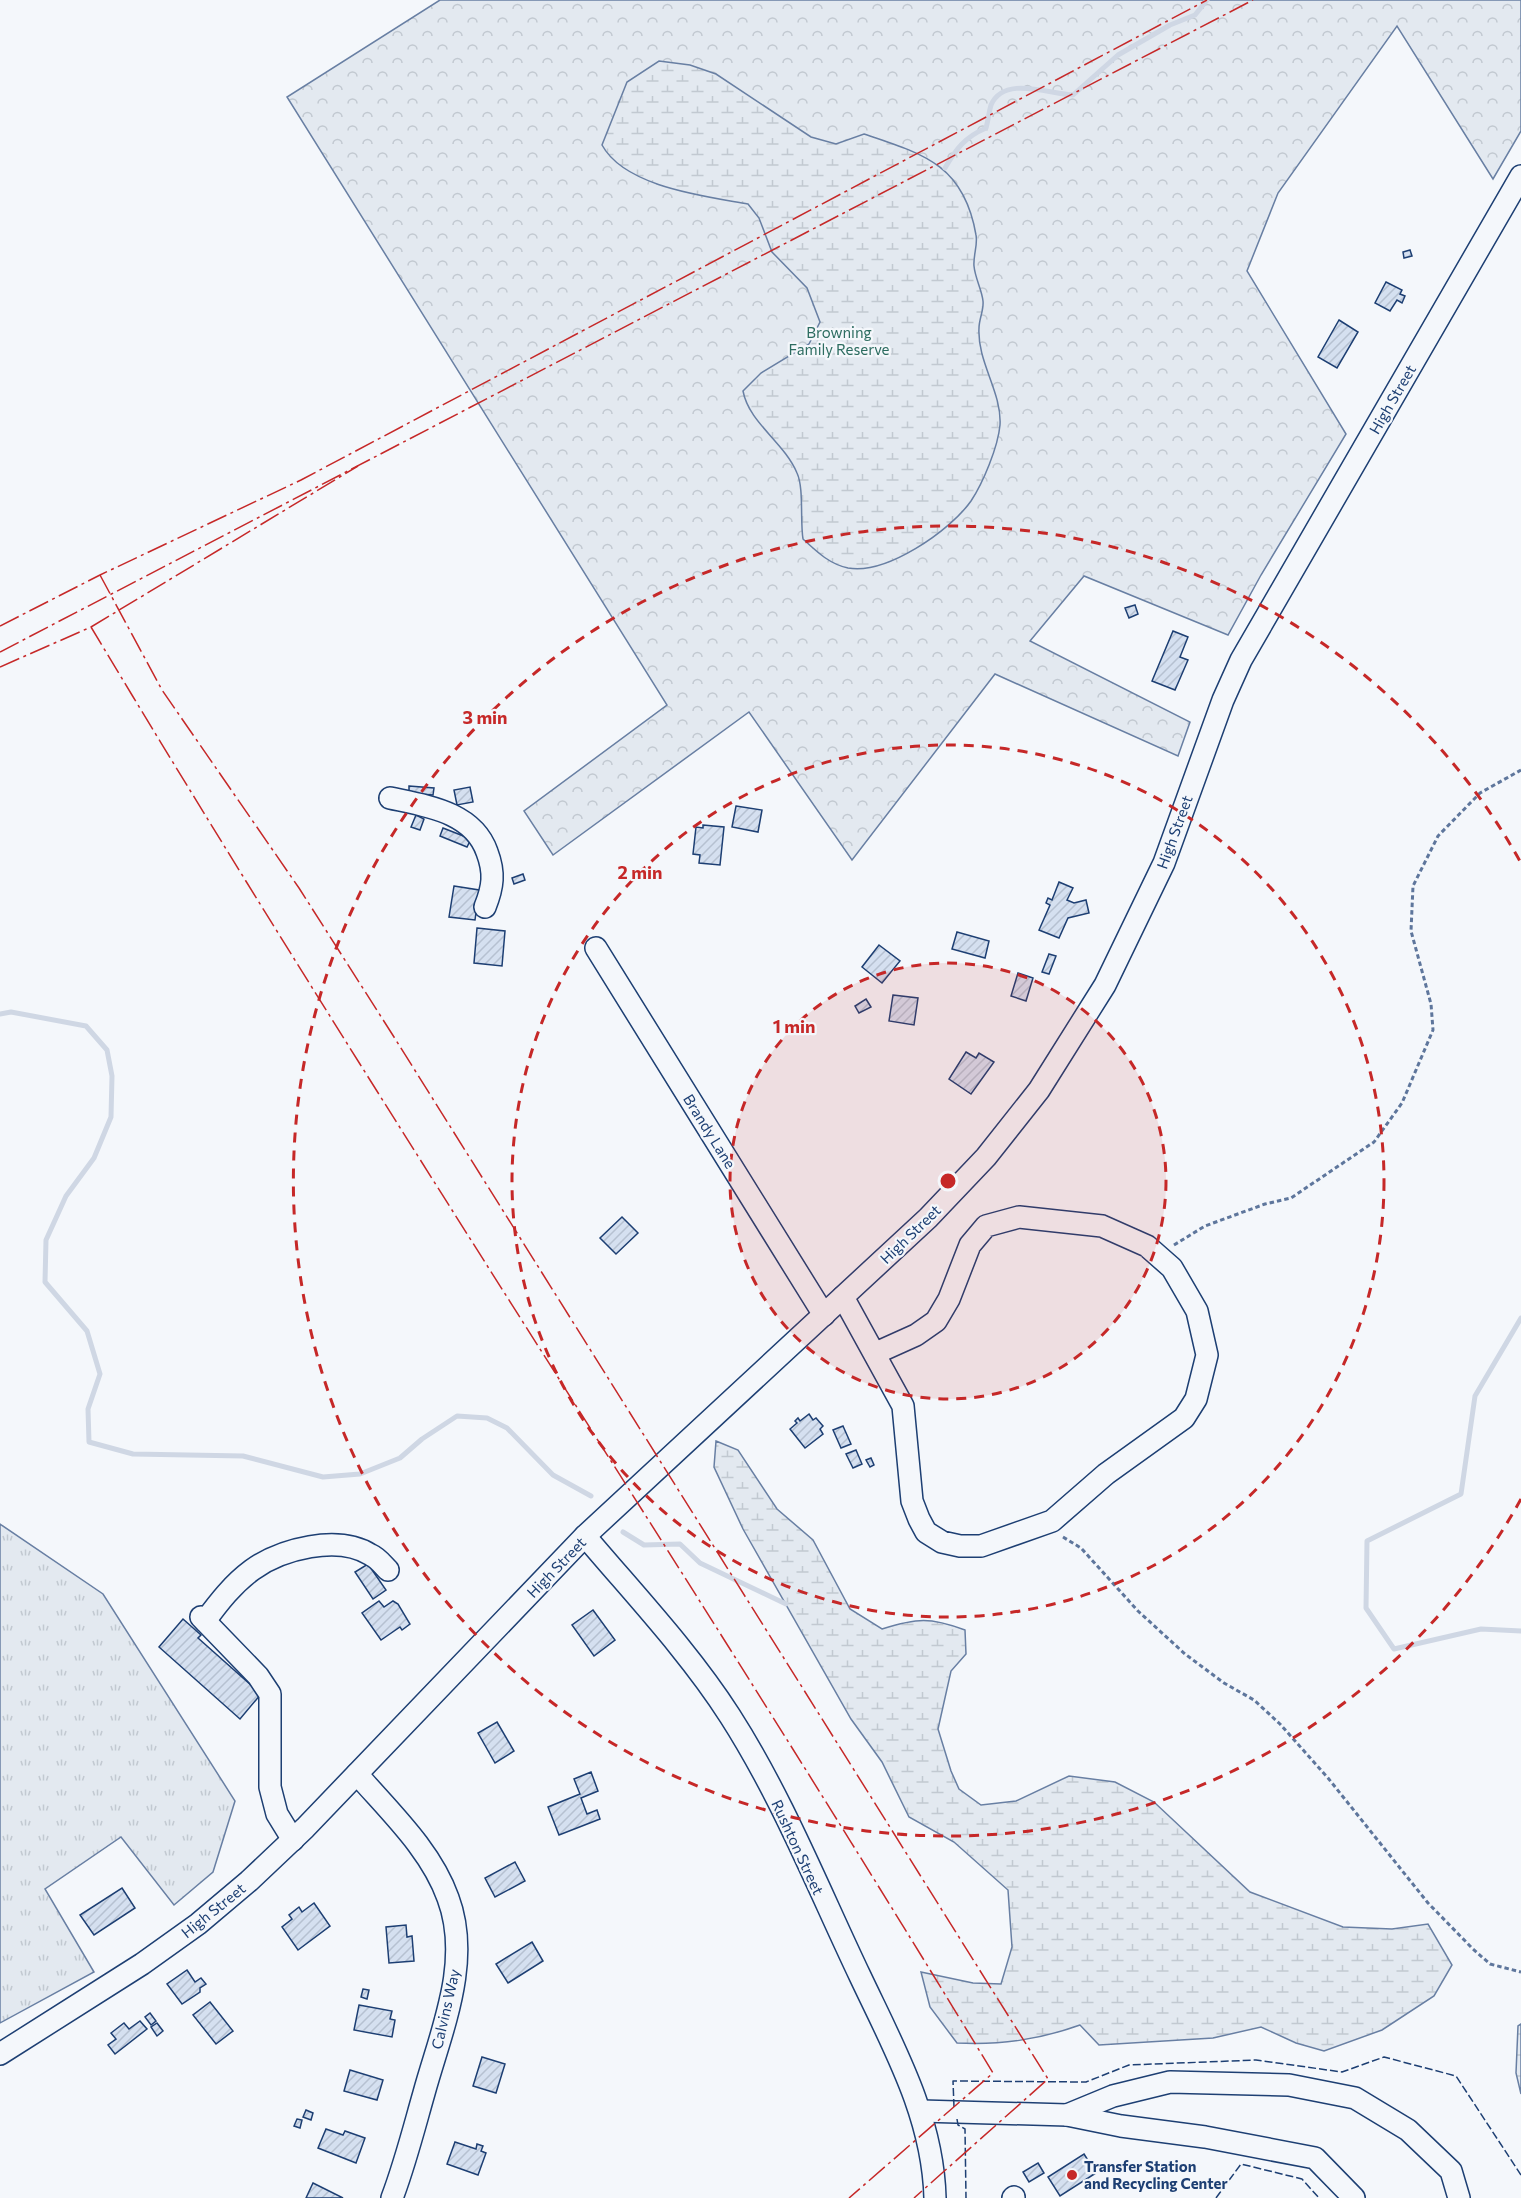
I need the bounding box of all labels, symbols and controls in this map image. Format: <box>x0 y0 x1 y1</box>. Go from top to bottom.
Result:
park label: Browning Family Reserve <box>788 323 890 358</box>
street label: High Street <box>1365 361 1419 437</box>
text: 3 min <box>462 706 508 728</box>
street label: High Street <box>1152 793 1196 871</box>
text: 2 min <box>618 861 662 883</box>
text: 1 min <box>773 1015 815 1037</box>
street label: Brandy Lane <box>680 1091 740 1172</box>
centre of rings <box>938 1171 958 1191</box>
street label: High Street <box>876 1201 944 1267</box>
street label: High Street <box>523 1533 589 1601</box>
street label: Rushton Street <box>768 1797 828 1897</box>
street label: High Street <box>177 1879 249 1941</box>
street label: Calvins Way <box>427 1967 463 2051</box>
place label: Transfer Station and Recycling Center <box>1084 2157 1228 2192</box>
marker: Transfer Station and Recycling Center <box>1065 2168 1079 2182</box>

